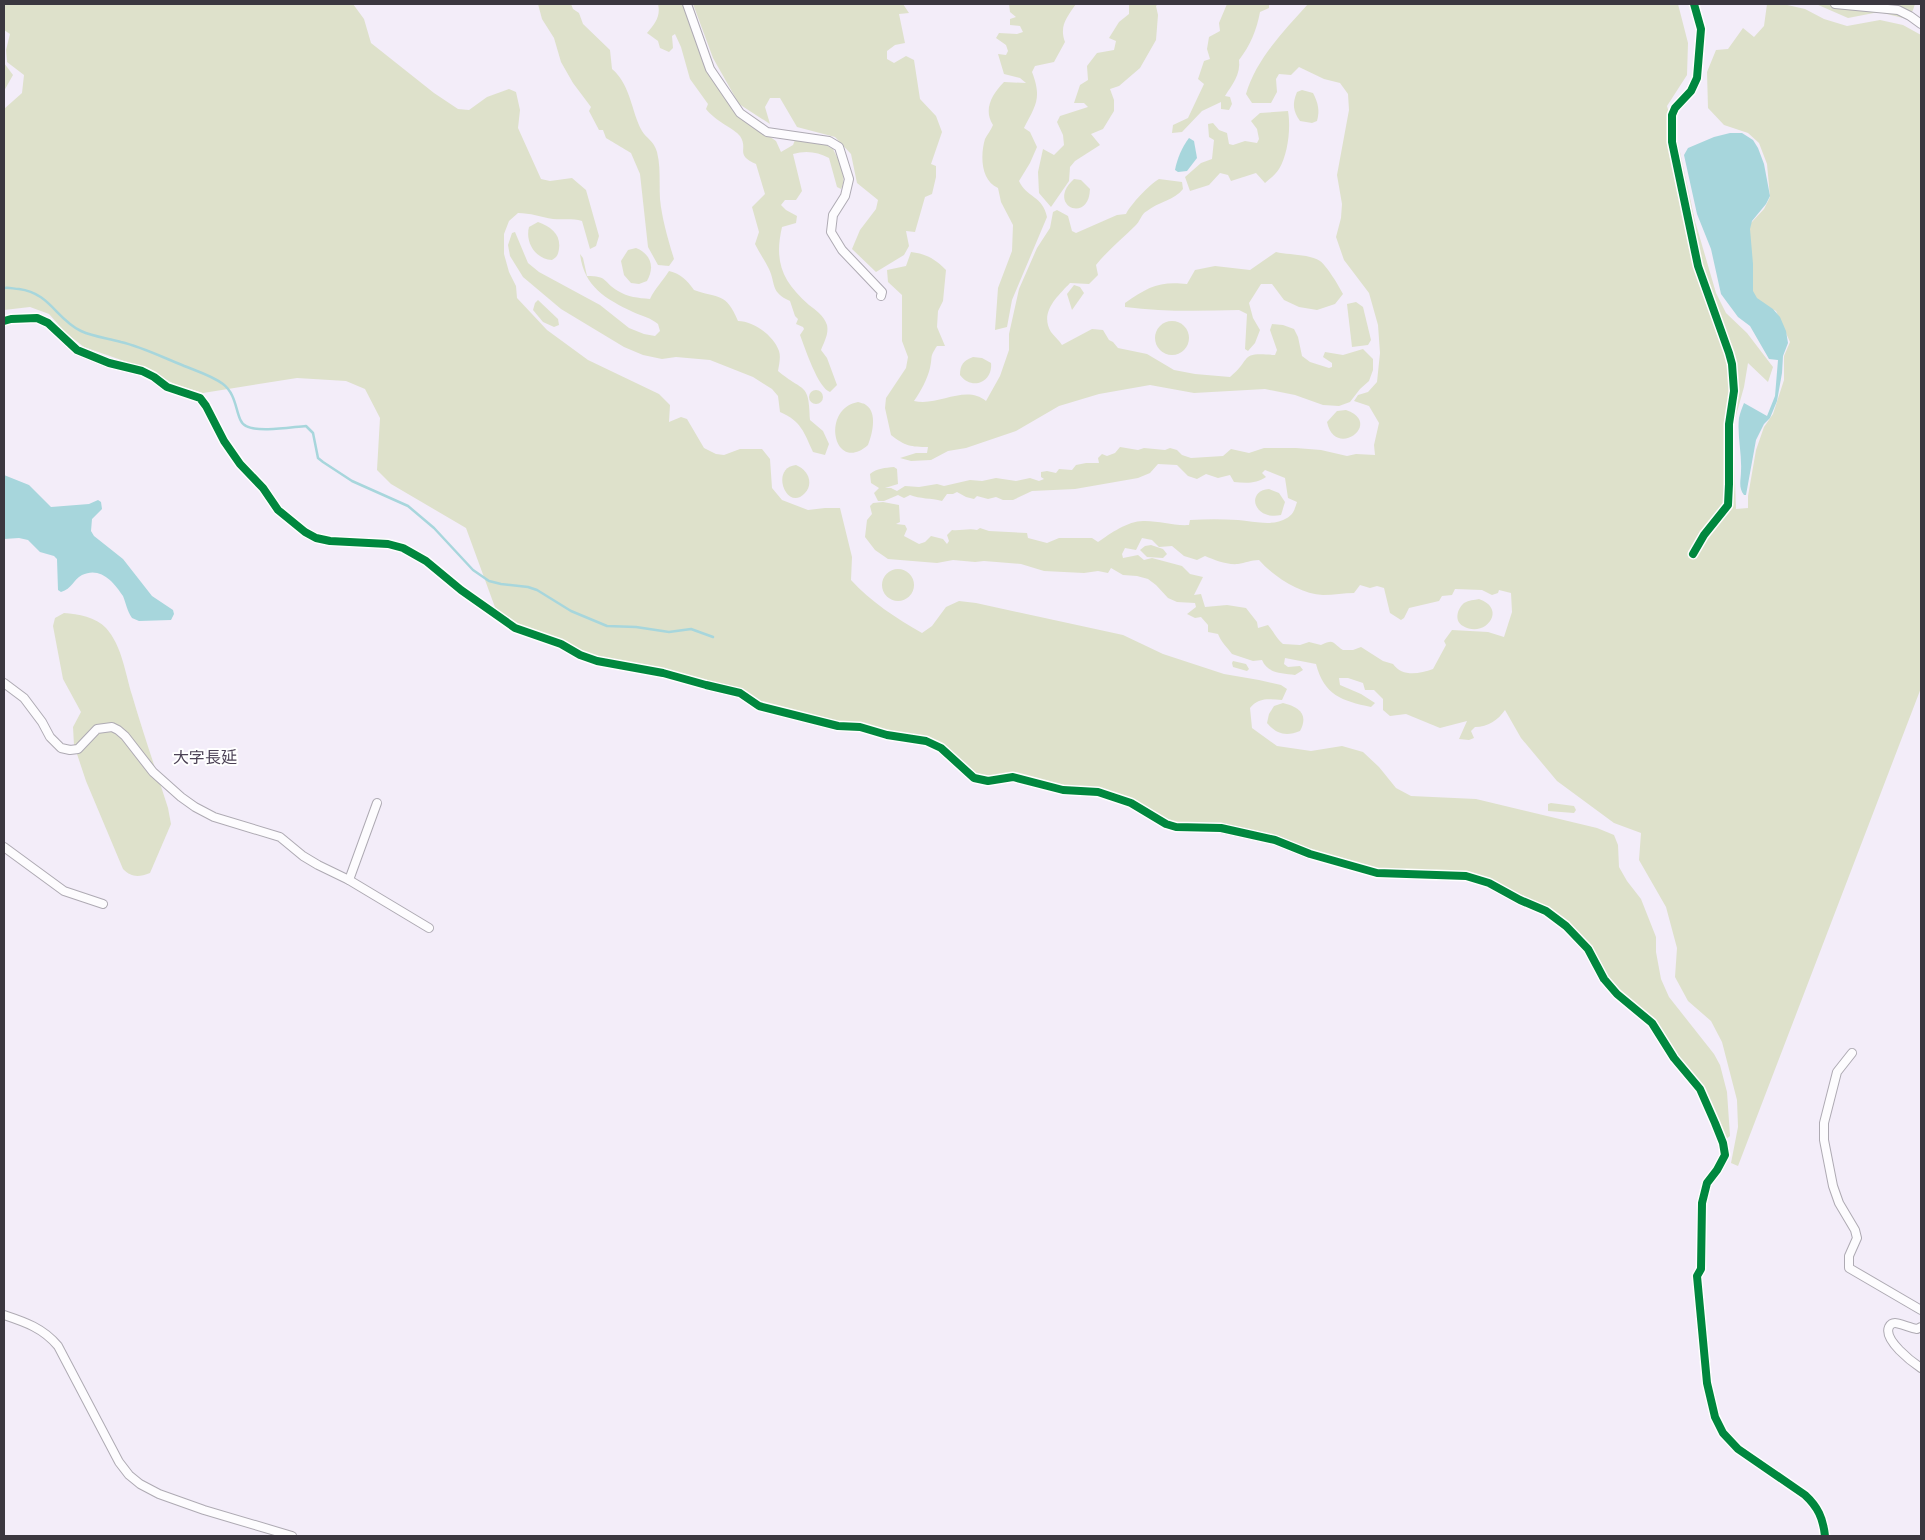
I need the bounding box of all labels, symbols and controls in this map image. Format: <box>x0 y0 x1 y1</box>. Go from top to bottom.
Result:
district label: 大字長延 <box>173 747 237 768</box>

